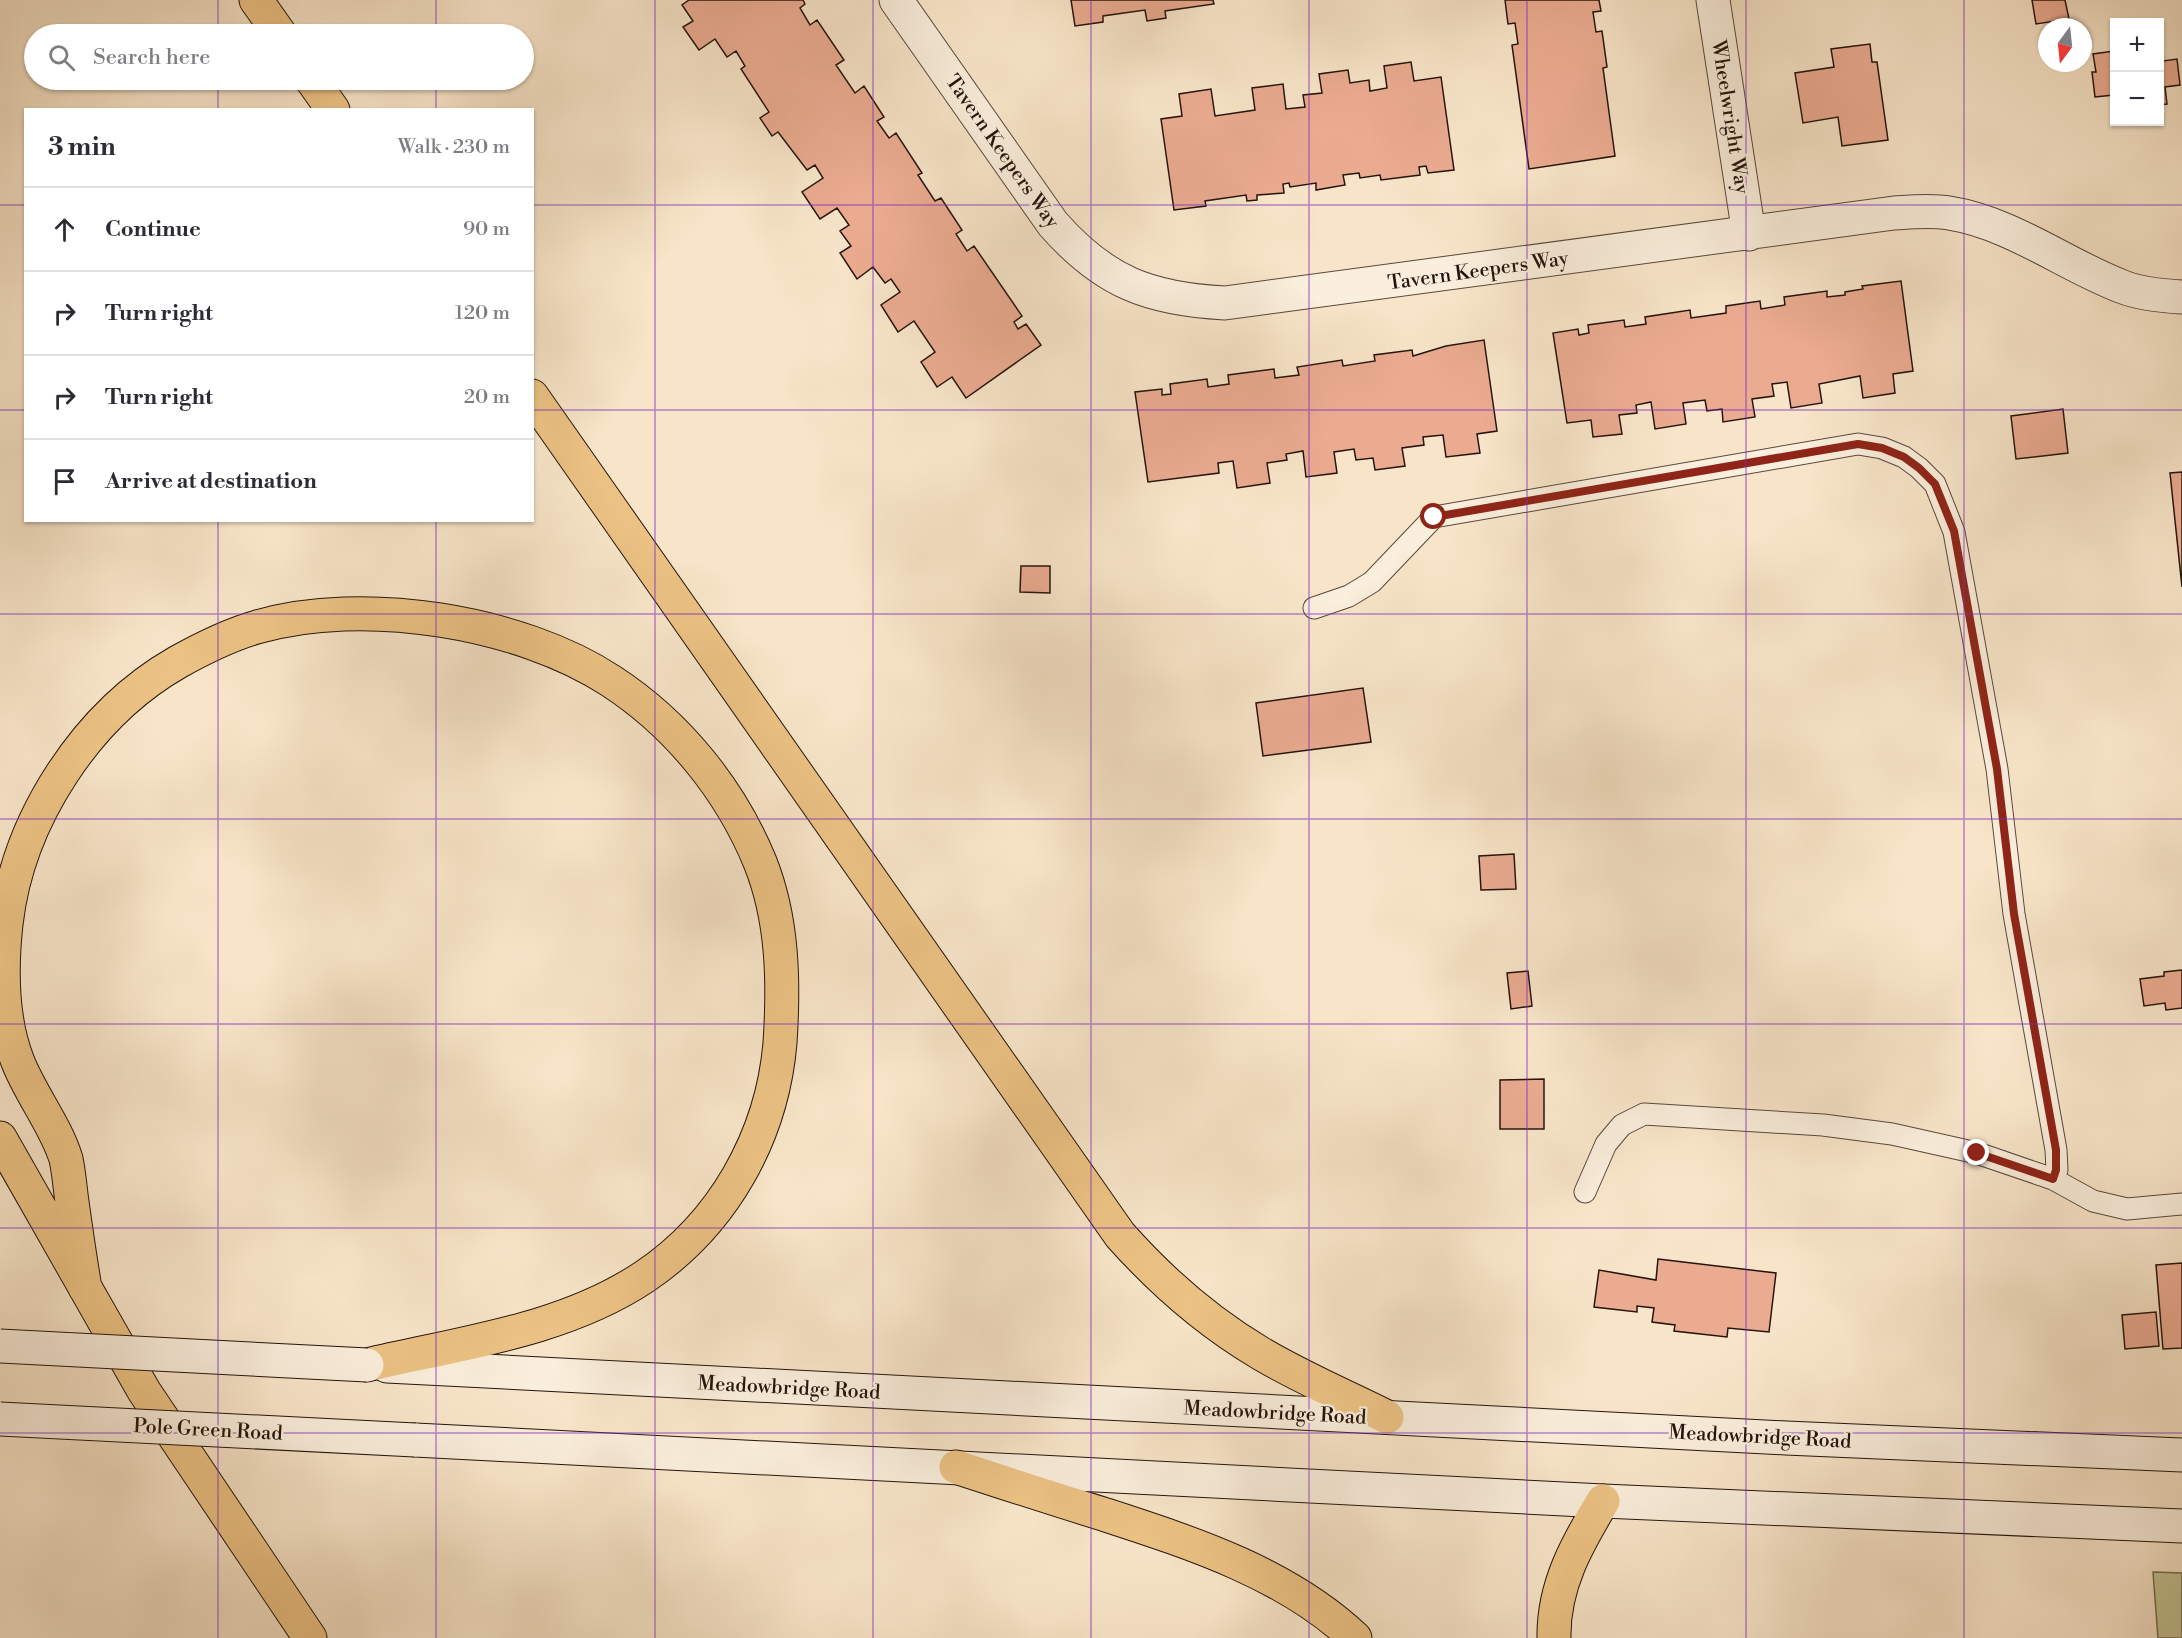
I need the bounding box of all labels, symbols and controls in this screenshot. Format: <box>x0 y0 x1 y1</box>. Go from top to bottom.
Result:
north arrow <box>2038 18 2092 72</box>
map controls <box>2110 18 2164 126</box>
button: + <box>2110 18 2164 72</box>
search box <box>24 24 534 90</box>
street label: Wheelwright Way <box>1705 37 1754 196</box>
icon: search <box>45 41 78 74</box>
text: Search here <box>93 44 210 71</box>
street label: Tavern Keepers Way <box>939 70 1064 234</box>
button: − <box>2110 72 2164 126</box>
text: 3 min <box>48 131 116 163</box>
text: Walk · 230 m <box>398 135 510 160</box>
icon: ahead <box>48 213 81 246</box>
text: Continue <box>105 216 201 243</box>
text: 90 m <box>463 217 510 242</box>
street label: Tavern Keepers Way <box>1386 246 1570 297</box>
icon: right <box>48 297 81 330</box>
text: Turn right <box>105 300 213 327</box>
text: 120 m <box>455 301 510 326</box>
icon: right <box>48 381 81 414</box>
text: Turn right <box>105 384 213 411</box>
text: 20 m <box>464 385 510 410</box>
icon: arrive <box>48 465 81 498</box>
text: Arrive at destination <box>105 468 317 495</box>
route start <box>1420 503 1446 529</box>
route end <box>1963 1139 1989 1165</box>
street label: Meadowbridge Road <box>697 1371 882 1406</box>
street label: Meadowbridge Road <box>1183 1396 1368 1431</box>
street label: Pole Green Road <box>133 1414 284 1447</box>
street label: Meadowbridge Road <box>1668 1420 1853 1455</box>

